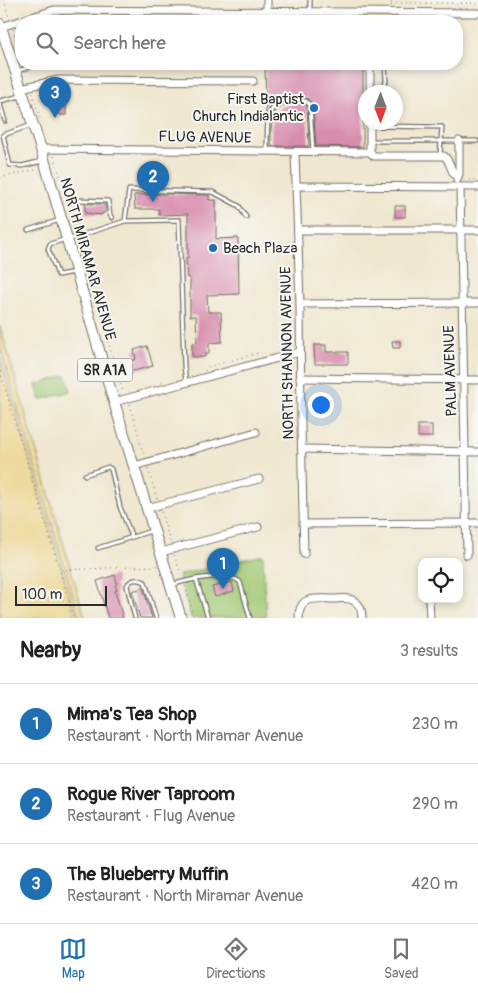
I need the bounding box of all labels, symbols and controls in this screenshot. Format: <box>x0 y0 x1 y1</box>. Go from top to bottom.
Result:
search box <box>15 15 463 70</box>
icon: search <box>33 29 61 57</box>
text: Search here <box>73 31 166 55</box>
pin: 3 <box>39 77 71 118</box>
north arrow <box>358 85 403 130</box>
place label: First Baptist Church Indialantic <box>192 90 305 126</box>
marker: First Baptist Church Indialantic <box>308 102 320 114</box>
street label: FLUG AVENUE <box>158 127 252 148</box>
pin: 2 <box>137 161 169 202</box>
street label: NORTH MIRAMAR AVENUE <box>55 176 120 343</box>
place label: Beach Plaza <box>223 239 297 258</box>
marker: Beach Plaza <box>207 242 219 254</box>
street label: NORTH SHANNON AVENUE <box>276 266 299 440</box>
street label: PALM AVENUE <box>439 325 462 417</box>
road number: SR A1A <box>78 358 132 382</box>
your location <box>308 392 334 418</box>
pin: 1 <box>207 548 239 589</box>
map controls <box>418 558 463 603</box>
button: locate <box>418 558 463 603</box>
scale bar <box>15 583 108 606</box>
text: 100 m <box>22 586 62 603</box>
text: Nearby <box>20 637 81 664</box>
text: 3 results <box>400 641 458 661</box>
text: Mima's Tea Shop <box>67 702 197 726</box>
text: 1 <box>33 714 39 734</box>
text: 230 m <box>412 714 458 734</box>
text: Restaurant · North Miramar Avenue <box>67 726 303 746</box>
text: Rogue River Taproom <box>67 782 235 806</box>
text: 2 <box>32 794 40 814</box>
text: 290 m <box>412 794 458 814</box>
text: Restaurant · Flug Avenue <box>67 806 235 826</box>
text: The Blueberry Muffin <box>67 862 228 886</box>
text: 3 <box>32 874 40 894</box>
text: 420 m <box>411 874 458 894</box>
text: Restaurant · North Miramar Avenue <box>67 886 303 906</box>
tab: Map <box>59 935 87 982</box>
tab: Directions <box>206 935 265 982</box>
tab: Saved <box>384 935 419 982</box>

